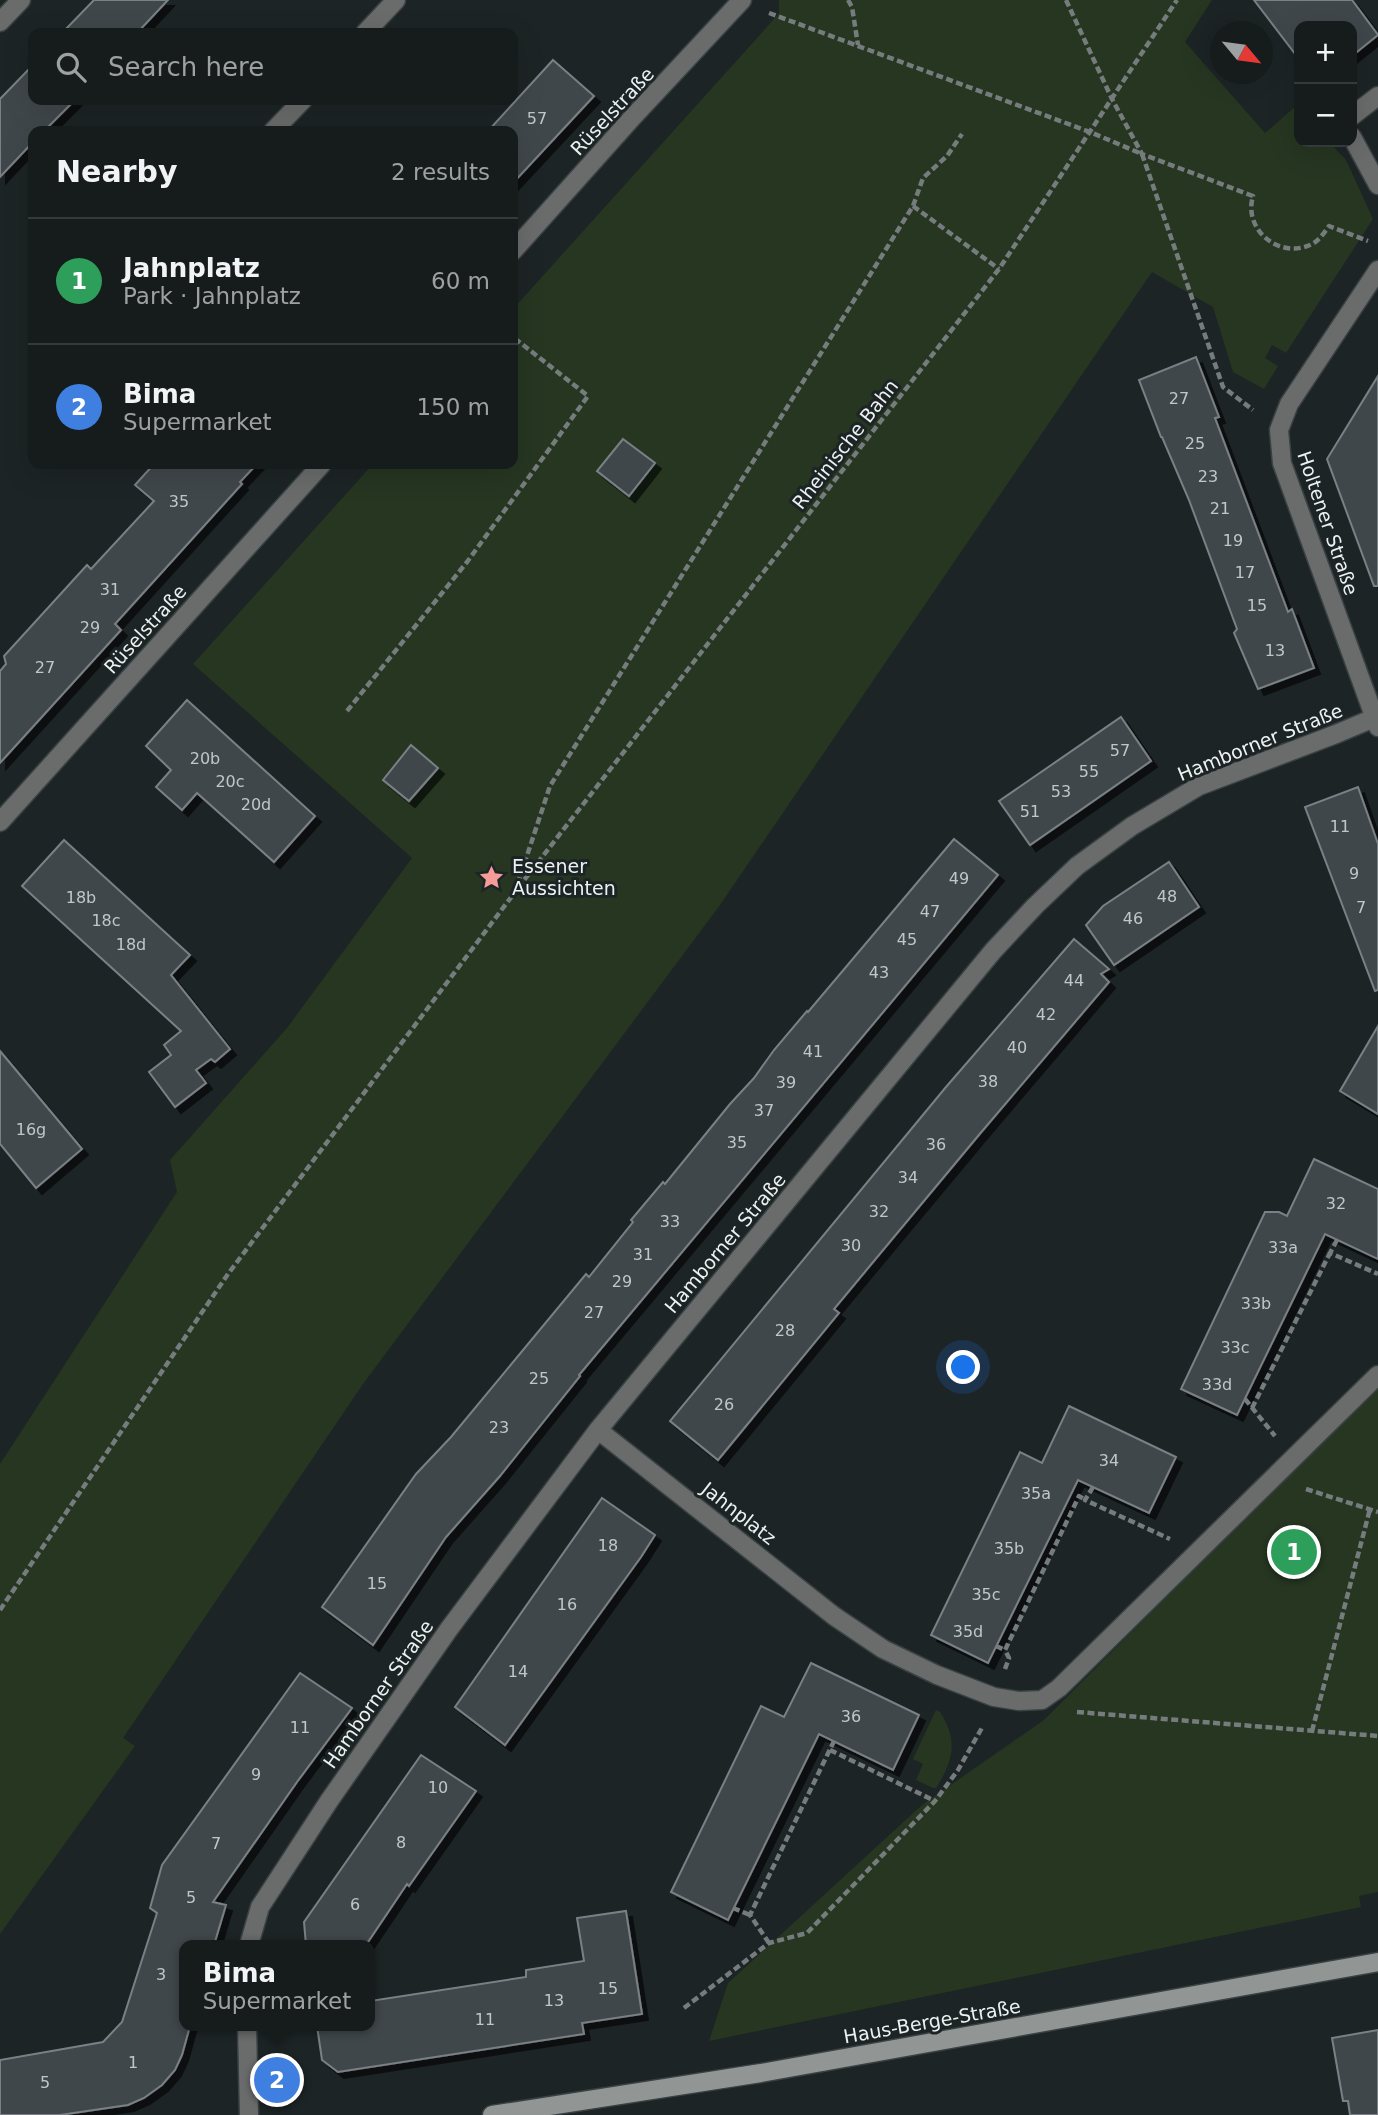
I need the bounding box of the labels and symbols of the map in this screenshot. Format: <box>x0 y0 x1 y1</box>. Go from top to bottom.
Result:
north arrow <box>1210 21 1273 84</box>
street label: Rüselstraße <box>566 63 658 159</box>
house number: 57 <box>527 109 547 128</box>
street label: Rheinische Bahn <box>788 375 902 513</box>
house number: 27 <box>1169 389 1189 408</box>
house number: 25 <box>1185 434 1205 453</box>
street label: Holtener Straße <box>1293 448 1363 598</box>
house number: 23 <box>1198 467 1218 486</box>
house number: 35 <box>169 492 189 511</box>
house number: 21 <box>1210 499 1230 518</box>
house number: 19 <box>1223 531 1243 550</box>
house number: 17 <box>1235 563 1255 582</box>
street label: Rüselstraße <box>99 580 191 678</box>
house number: 31 <box>100 580 120 599</box>
house number: 15 <box>1247 596 1267 615</box>
house number: 29 <box>80 618 100 637</box>
house number: 13 <box>1265 641 1285 660</box>
house number: 27 <box>35 658 55 677</box>
street label: Hamborner Straße <box>1174 699 1346 785</box>
house number: 57 <box>1110 741 1130 760</box>
house number: 20b <box>190 749 220 768</box>
house number: 55 <box>1079 762 1099 781</box>
house number: 20c <box>215 772 245 791</box>
house number: 53 <box>1051 782 1071 801</box>
house number: 20d <box>241 795 271 814</box>
house number: 51 <box>1020 802 1040 821</box>
house number: 11 <box>1330 817 1350 836</box>
place label: Essener Aussichten <box>512 855 616 899</box>
place icon: Essener Aussichten <box>478 863 506 891</box>
house number: 9 <box>1349 864 1359 883</box>
house number: 49 <box>949 869 969 888</box>
house number: 48 <box>1157 887 1177 906</box>
house number: 18b <box>66 888 96 907</box>
house number: 7 <box>1356 898 1366 917</box>
house number: 47 <box>920 902 940 921</box>
house number: 46 <box>1123 909 1143 928</box>
house number: 18c <box>91 911 121 930</box>
house number: 45 <box>897 930 917 949</box>
house number: 18d <box>116 935 146 954</box>
house number: 43 <box>869 963 889 982</box>
house number: 44 <box>1064 971 1084 990</box>
house number: 42 <box>1036 1005 1056 1024</box>
house number: 40 <box>1007 1038 1027 1057</box>
house number: 41 <box>803 1042 823 1061</box>
house number: 38 <box>978 1072 998 1091</box>
house number: 39 <box>776 1073 796 1092</box>
house number: 37 <box>754 1101 774 1120</box>
house number: 16g <box>16 1120 46 1139</box>
house number: 35 <box>727 1133 747 1152</box>
house number: 36 <box>926 1135 946 1154</box>
house number: 34 <box>898 1168 918 1187</box>
street label: Hamborner Straße <box>660 1169 790 1317</box>
house number: 32 <box>1326 1194 1346 1213</box>
house number: 32 <box>869 1202 889 1221</box>
house number: 33 <box>660 1212 680 1231</box>
house number: 30 <box>841 1236 861 1255</box>
house number: 33a <box>1268 1238 1298 1257</box>
house number: 31 <box>633 1245 653 1264</box>
house number: 29 <box>612 1272 632 1291</box>
house number: 33b <box>1241 1294 1271 1313</box>
house number: 27 <box>584 1303 604 1322</box>
house number: 28 <box>775 1321 795 1340</box>
house number: 33c <box>1220 1338 1250 1357</box>
your location <box>946 1350 980 1384</box>
house number: 25 <box>529 1369 549 1388</box>
house number: 33d <box>1202 1375 1232 1394</box>
house number: 26 <box>714 1395 734 1414</box>
house number: 23 <box>489 1418 509 1437</box>
house number: 34 <box>1099 1451 1119 1470</box>
street label: Jahnplatz <box>697 1477 780 1549</box>
house number: 35a <box>1021 1484 1051 1503</box>
pin: 1 <box>1271 1526 1317 1578</box>
house number: 18 <box>598 1536 618 1555</box>
house number: 35b <box>994 1539 1024 1558</box>
house number: 15 <box>367 1574 387 1593</box>
house number: 35c <box>971 1585 1001 1604</box>
house number: 16 <box>557 1595 577 1614</box>
street label: Hamborner Straße <box>319 1616 437 1772</box>
house number: 35d <box>953 1622 983 1641</box>
house number: 14 <box>508 1662 528 1681</box>
house number: 36 <box>841 1707 861 1726</box>
house number: 11 <box>290 1718 310 1737</box>
house number: 9 <box>251 1765 261 1784</box>
house number: 10 <box>428 1778 448 1797</box>
house number: 8 <box>396 1833 406 1852</box>
house number: 7 <box>211 1834 221 1853</box>
house number: 5 <box>186 1888 196 1907</box>
house number: 6 <box>350 1895 360 1914</box>
house number: 3 <box>156 1965 166 1984</box>
house number: 15 <box>598 1979 618 1998</box>
house number: 13 <box>544 1991 564 2010</box>
street label: Haus-Berge-Straße <box>842 1995 1022 2047</box>
house number: 11 <box>475 2010 495 2029</box>
house number: 1 <box>128 2053 138 2072</box>
pin: 2 <box>254 2054 300 2106</box>
house number: 5 <box>40 2073 50 2092</box>

